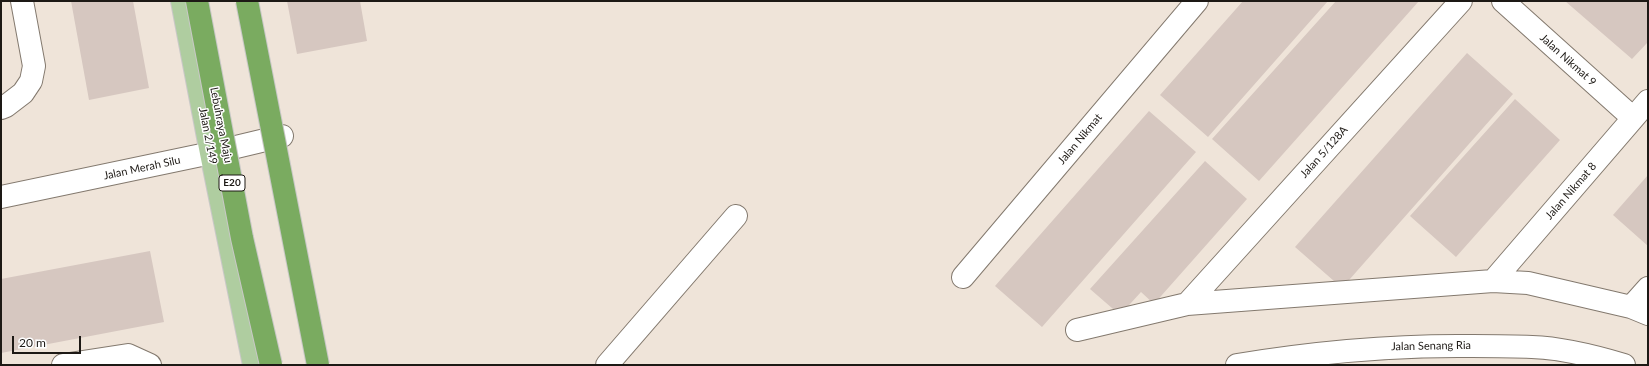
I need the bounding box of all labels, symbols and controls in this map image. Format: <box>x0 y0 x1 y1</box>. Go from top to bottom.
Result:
street label: Jalan Nikmat 9 <box>1537 31 1599 89</box>
street label: Lebuhraya Maju <box>207 86 235 164</box>
street label: Jalan 2/149 <box>196 107 220 165</box>
street label: Jalan Nikmat <box>1055 111 1105 167</box>
street label: Jalan 5/128A <box>1297 123 1351 181</box>
street label: Jalan Merah Silu <box>102 153 182 183</box>
street label: Jalan Nikmat 8 <box>1543 160 1599 222</box>
road number: E20 <box>219 175 245 191</box>
scale bar <box>14 328 83 354</box>
text: 20 m <box>19 335 46 350</box>
street label: Jalan Senang Ria <box>1391 339 1471 353</box>

